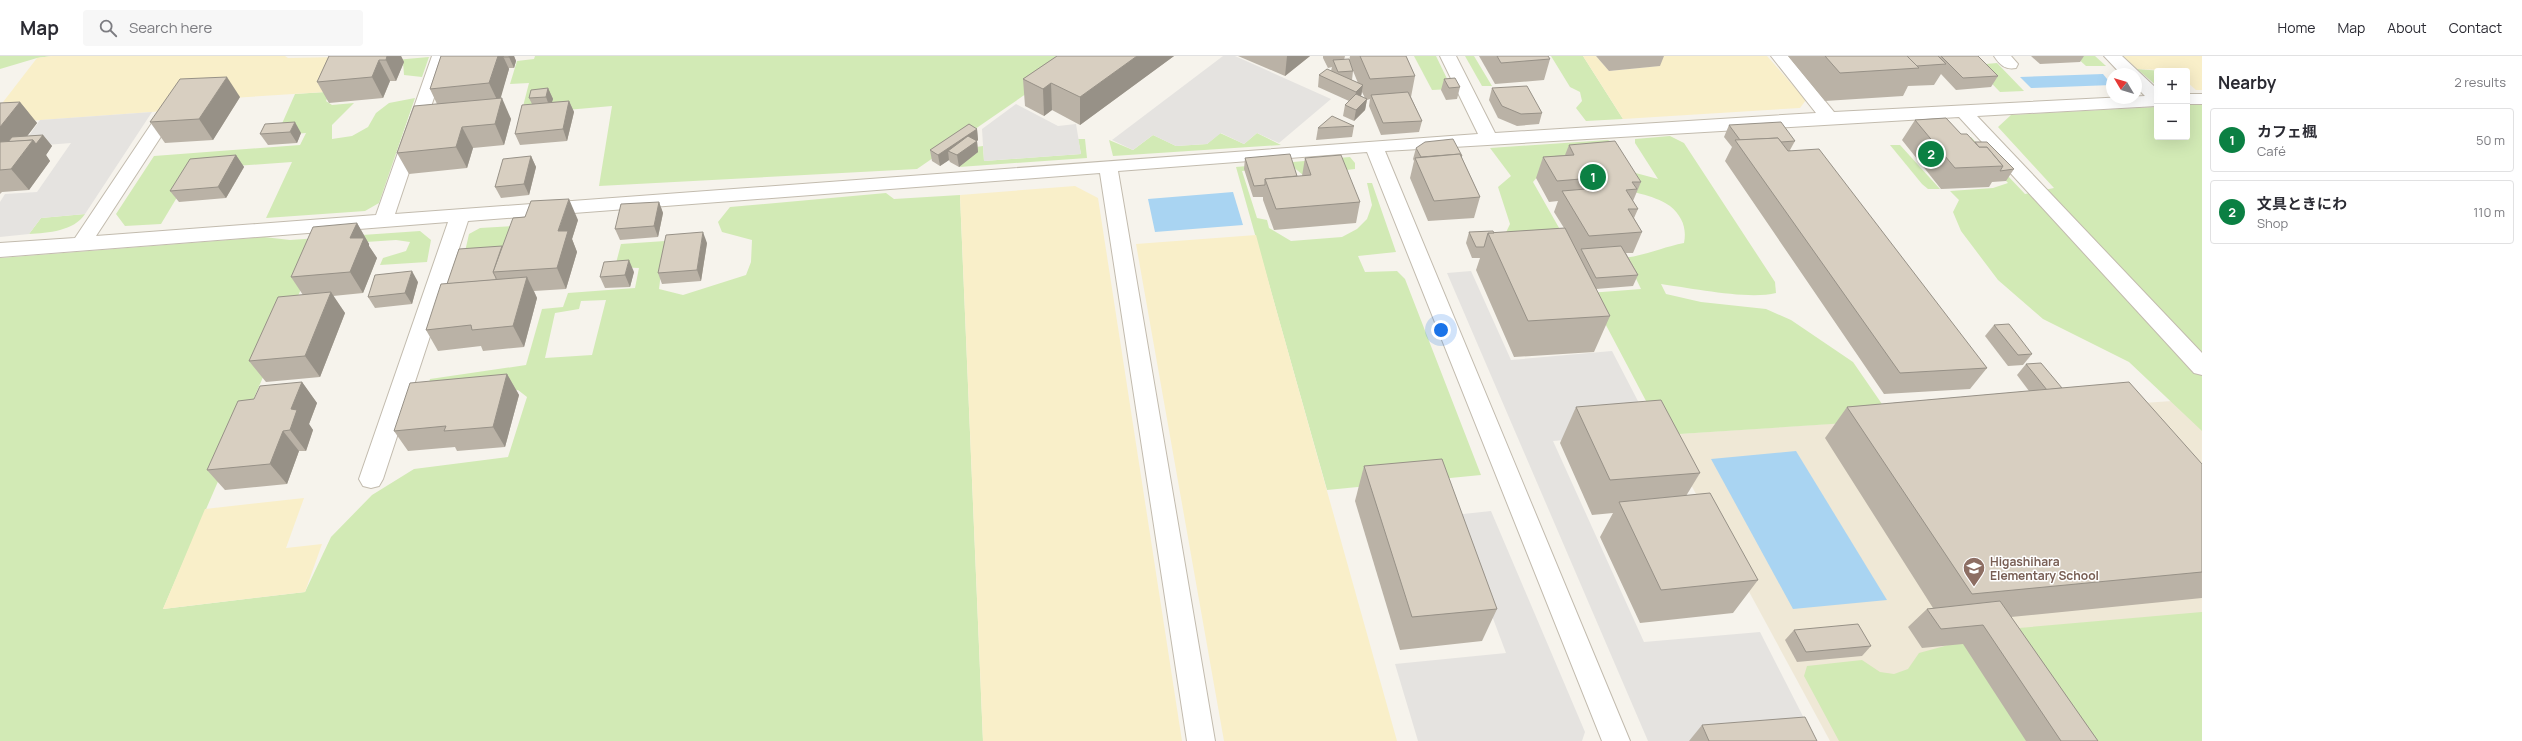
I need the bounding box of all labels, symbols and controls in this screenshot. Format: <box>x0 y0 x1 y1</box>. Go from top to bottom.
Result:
search box <box>83 10 363 46</box>
text: Map <box>20 15 59 41</box>
icon: search <box>97 17 119 39</box>
text: Search here <box>129 17 212 38</box>
text: Home <box>2278 18 2315 37</box>
text: Map <box>2337 18 2365 37</box>
text: About <box>2387 18 2427 37</box>
text: Contact <box>2449 18 2502 37</box>
north arrow <box>2106 68 2142 104</box>
map controls <box>2154 68 2190 140</box>
button: + <box>2154 68 2190 104</box>
text: Nearby <box>2218 71 2276 94</box>
text: 2 results <box>2454 73 2506 91</box>
button: − <box>2154 104 2190 140</box>
text: カフェ楓 <box>2257 121 2317 142</box>
text: 1 <box>2229 131 2235 149</box>
text: 50 m <box>2476 131 2505 149</box>
pin: 2 <box>1918 139 1944 169</box>
text: Café <box>2257 142 2286 160</box>
pin: 1 <box>1580 162 1606 192</box>
text: 文具ときにわ <box>2257 193 2347 214</box>
text: 2 <box>2228 203 2236 221</box>
text: 110 m <box>2473 203 2505 221</box>
text: Shop <box>2257 214 2288 232</box>
your location <box>1431 320 1451 340</box>
place label: Higashihara Elementary School <box>1990 553 2099 584</box>
school or university icon: Higashihara Elementary School <box>1961 555 1987 588</box>

